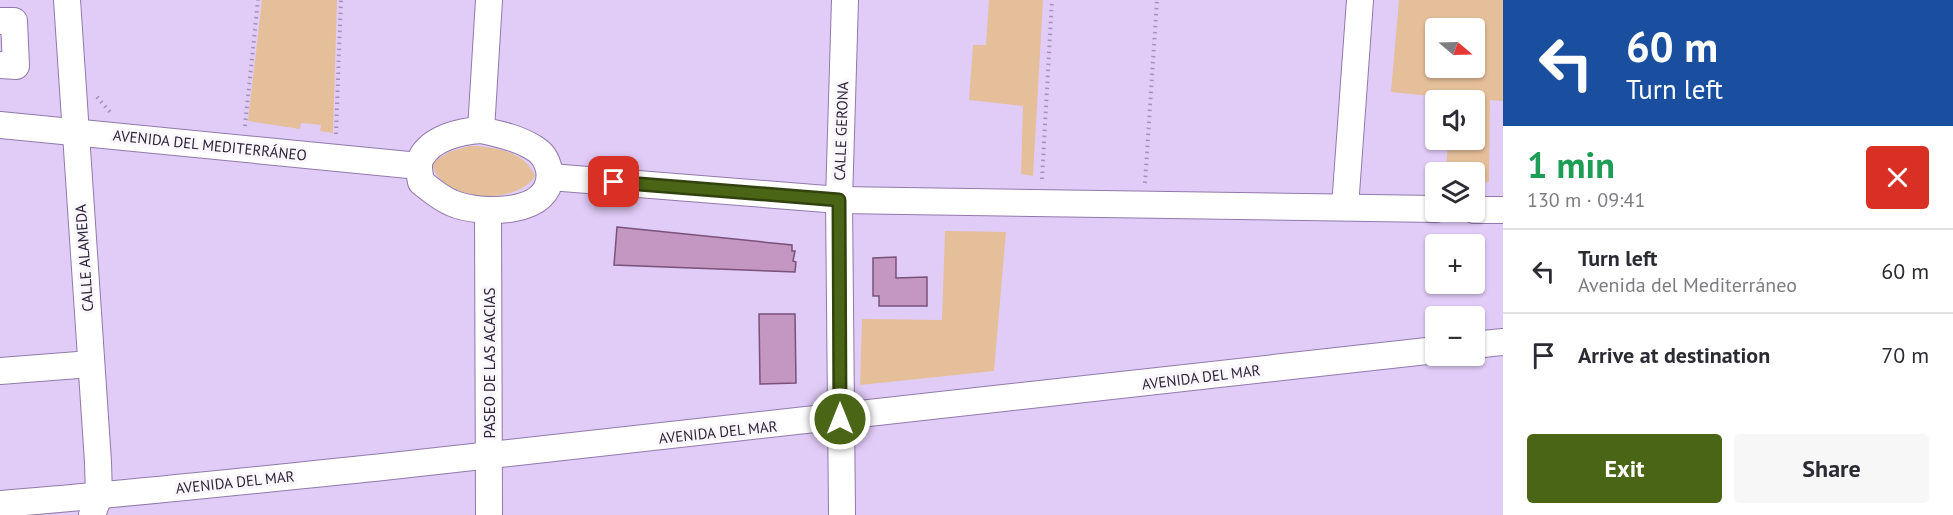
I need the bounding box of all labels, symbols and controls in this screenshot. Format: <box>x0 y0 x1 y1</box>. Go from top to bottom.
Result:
north arrow <box>1425 18 1485 78</box>
map controls <box>1425 18 1485 366</box>
text: 60 m <box>1626 19 1718 74</box>
icon: left <box>1527 24 1605 102</box>
text: Turn left <box>1626 72 1723 106</box>
street label: CALLE GERONA <box>830 81 852 181</box>
button: sound <box>1425 90 1485 150</box>
street label: AVENIDA DEL MEDITERRÁNEO <box>112 125 308 165</box>
text: 1 min <box>1527 141 1615 188</box>
button: close <box>1866 146 1929 209</box>
pin <box>588 156 639 207</box>
button: layers <box>1425 162 1485 222</box>
icon: arrive <box>597 165 630 198</box>
text: 130 m · 09:41 <box>1527 187 1645 213</box>
street label: CALLE ALAMEDA <box>71 203 97 312</box>
button: + <box>1425 234 1485 294</box>
text: Turn left <box>1578 244 1658 272</box>
icon: left <box>1527 255 1560 288</box>
text: 60 m <box>1881 257 1929 285</box>
text: Avenida del Mediterráneo <box>1578 272 1797 298</box>
street label: PASEO DE LAS ACACIAS <box>480 287 499 439</box>
button: − <box>1425 306 1485 366</box>
icon: arrive <box>1527 339 1560 372</box>
text: Arrive at destination <box>1578 341 1770 369</box>
text: 70 m <box>1881 341 1929 369</box>
street label: AVENIDA DEL MAR <box>1141 360 1261 394</box>
position arrow <box>808 387 872 451</box>
street label: AVENIDA DEL MAR <box>658 416 778 448</box>
button: Exit <box>1527 434 1722 503</box>
button: Share <box>1734 434 1929 503</box>
street label: AVENIDA DEL MAR <box>175 466 295 498</box>

